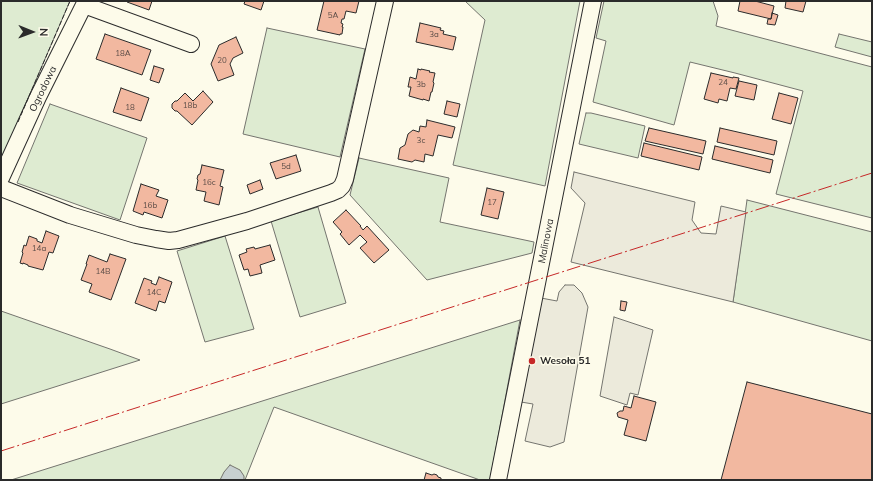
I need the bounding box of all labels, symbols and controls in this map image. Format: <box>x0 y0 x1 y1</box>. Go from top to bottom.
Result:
house number: 5A <box>328 11 338 21</box>
north arrow <box>12 12 52 52</box>
text: N <box>37 28 51 36</box>
house number: 3a <box>429 30 439 40</box>
house number: 18A <box>115 49 131 59</box>
house number: 20 <box>217 56 227 66</box>
street label: Ogrodowa <box>27 64 59 114</box>
house number: 24 <box>718 78 728 88</box>
house number: 3b <box>416 80 426 90</box>
house number: 18b <box>183 101 197 111</box>
house number: 18 <box>125 103 135 113</box>
house number: 3c <box>417 136 425 146</box>
house number: 5d <box>281 162 291 172</box>
house number: 16c <box>202 178 216 188</box>
house number: 17 <box>487 198 497 208</box>
house number: 16b <box>143 201 157 211</box>
street label: Malinowa <box>536 218 556 264</box>
house number: 14a <box>32 244 46 254</box>
house number: 14B <box>95 267 111 277</box>
house number: 14C <box>146 288 162 298</box>
place label: Wesoła 51 <box>540 355 591 367</box>
marker: Wesoła 51 <box>527 356 537 366</box>

